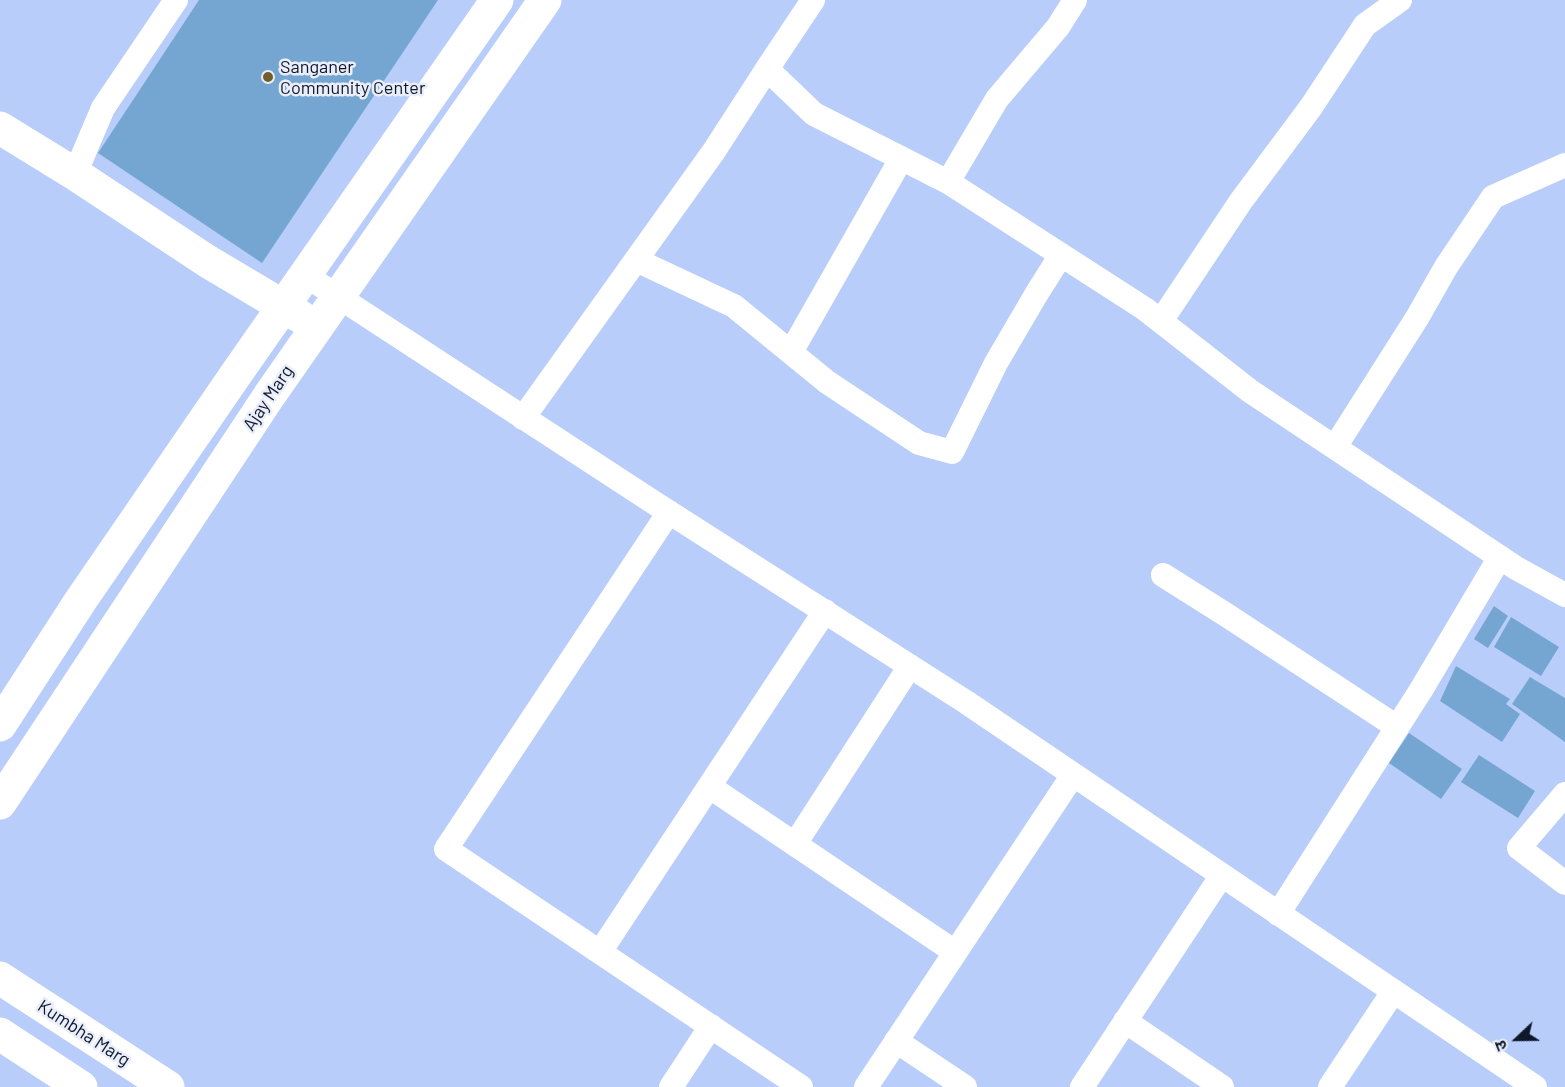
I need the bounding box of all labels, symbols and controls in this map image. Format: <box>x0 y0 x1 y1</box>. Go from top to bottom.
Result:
place label: Sanganer Community Center <box>280 56 426 98</box>
marker: Sanganer Community Center <box>261 70 275 84</box>
street label: Ajay Marg <box>238 361 298 435</box>
street label: Kumbha Marg <box>34 995 134 1071</box>
north arrow <box>1487 1009 1547 1069</box>
text: उ <box>1489 1038 1510 1054</box>

